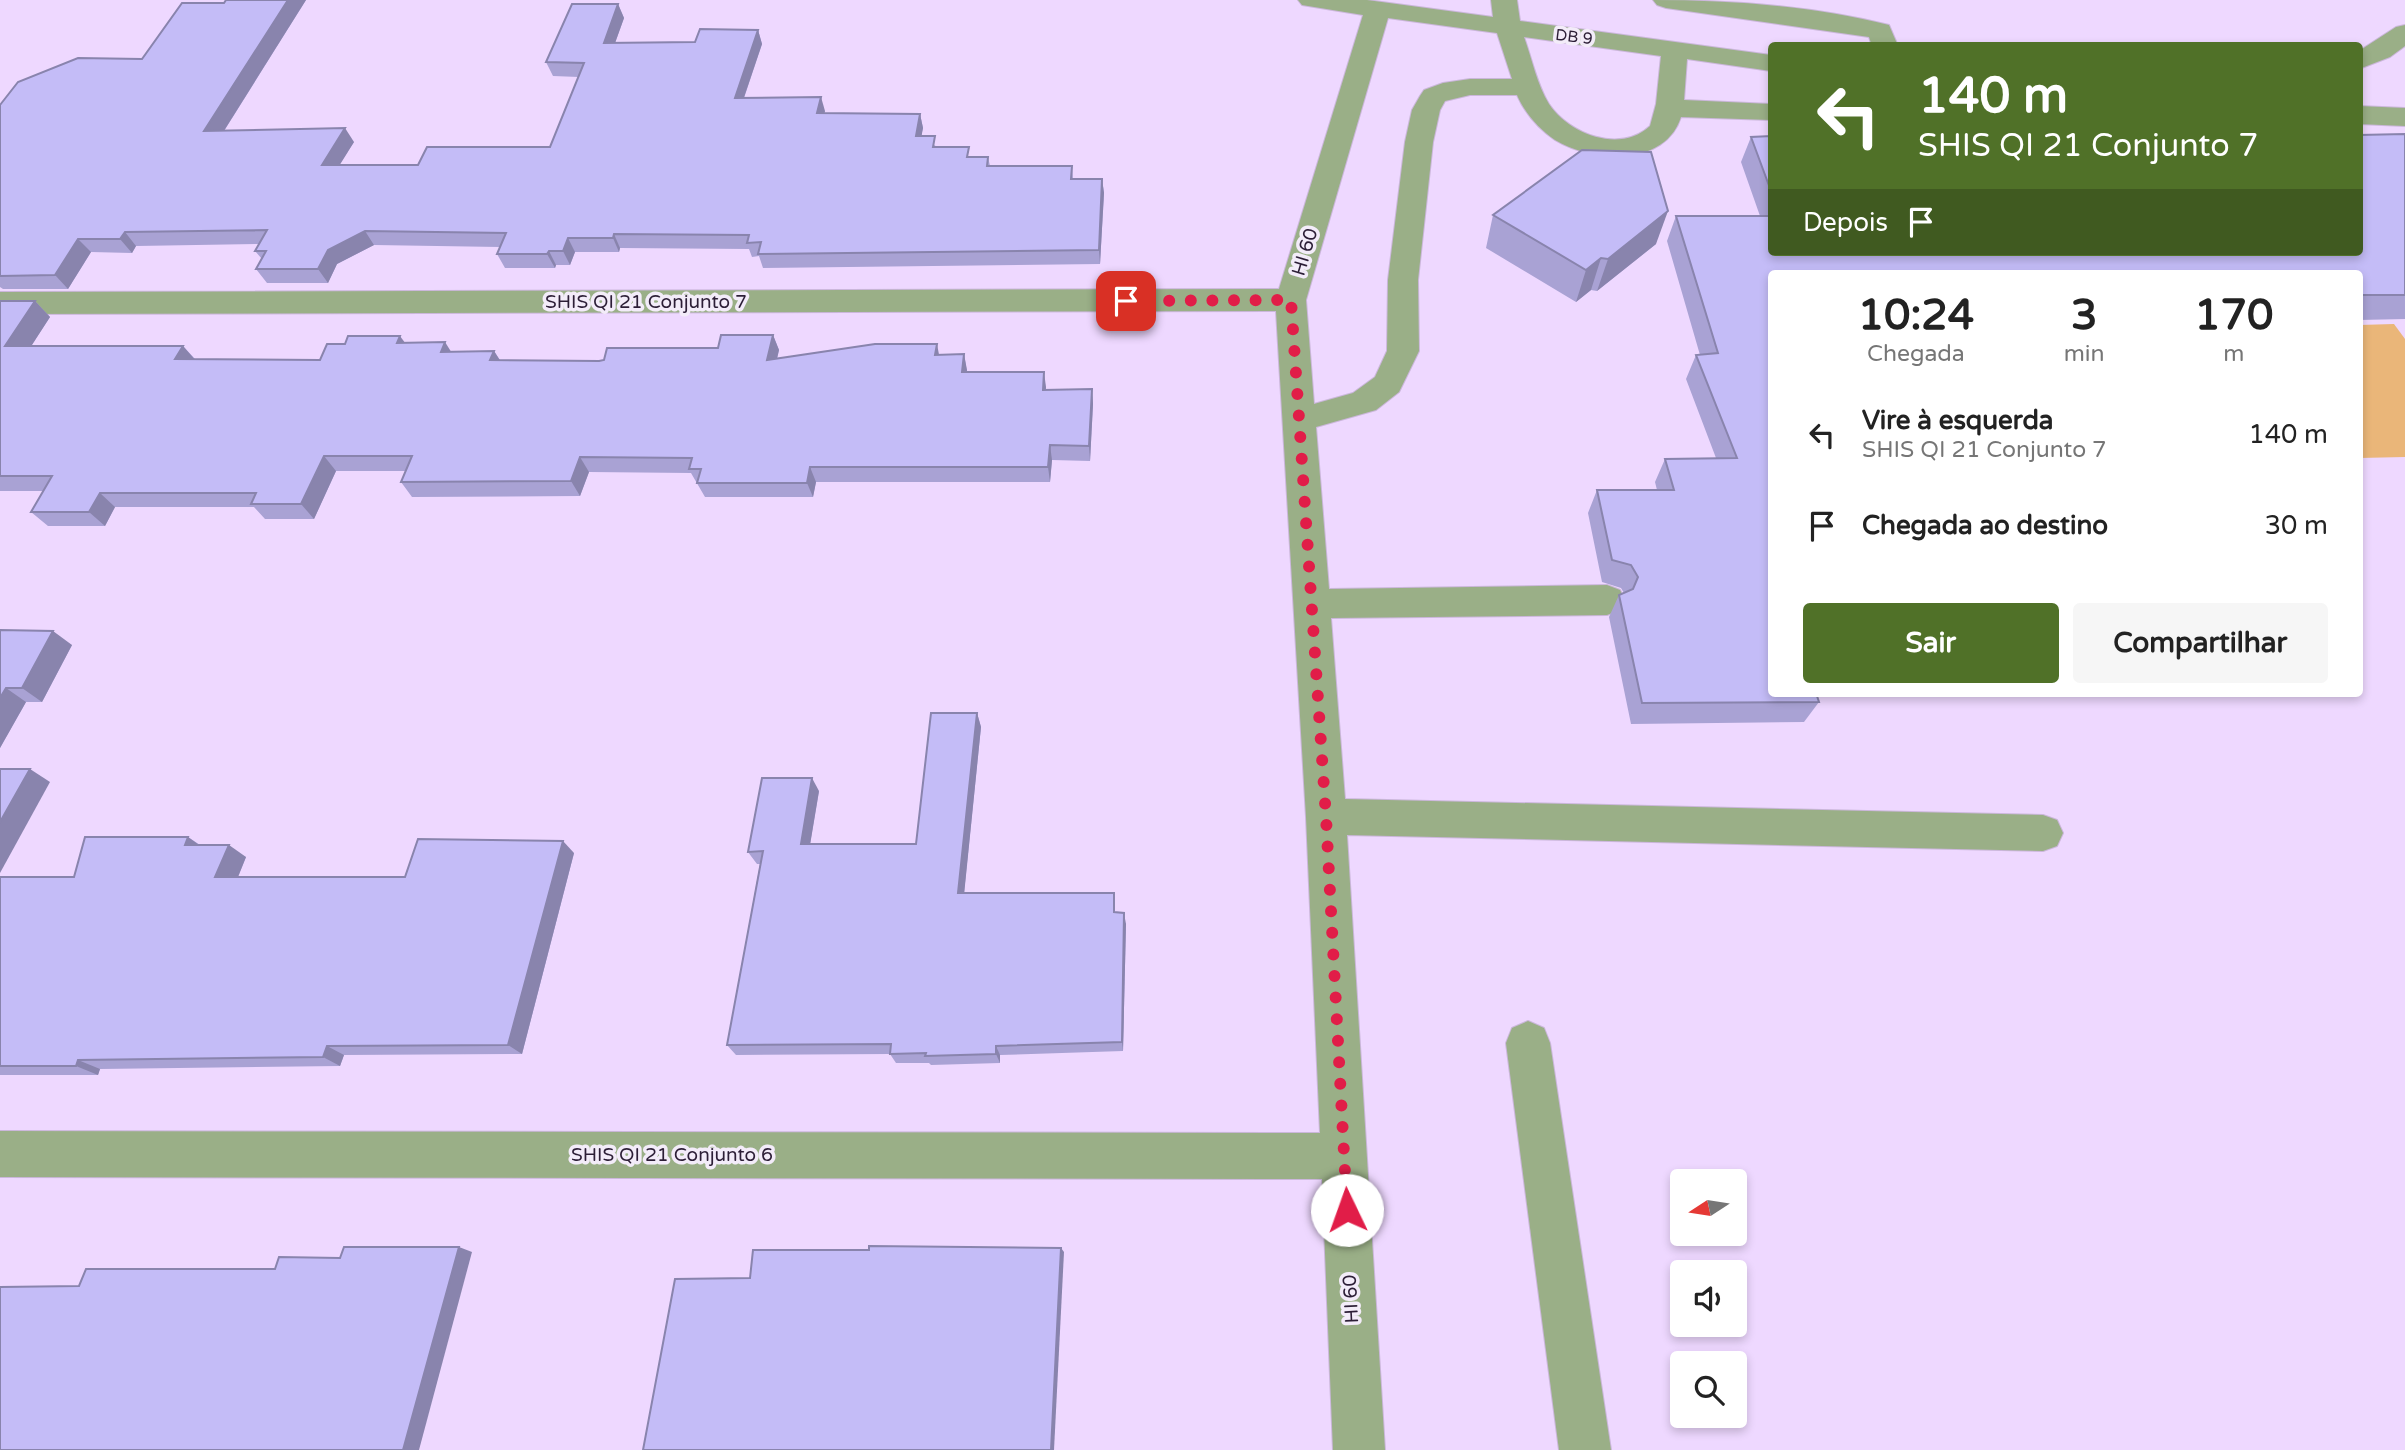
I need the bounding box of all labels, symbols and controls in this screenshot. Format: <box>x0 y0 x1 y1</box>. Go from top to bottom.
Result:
street label: DB 9 <box>1554 25 1594 49</box>
text: 140 m <box>1918 67 2068 126</box>
icon: left <box>1803 70 1894 161</box>
text: SHIS QI 21 Conjunto 7 <box>1918 127 2258 165</box>
icon: arrive <box>1902 203 1940 241</box>
text: Depois <box>1803 207 1888 238</box>
street label: HI 60 <box>1287 226 1323 278</box>
pin <box>1096 271 1156 331</box>
icon: arrive <box>1107 282 1145 320</box>
text: 10:24 <box>1858 290 1974 341</box>
text: 3 <box>2071 290 2097 341</box>
text: 170 <box>2194 290 2273 341</box>
street label: SHIS QI 21 Conjunto 7 <box>545 291 747 313</box>
text: Chegada <box>1867 340 1965 368</box>
text: min <box>2064 340 2105 368</box>
text: m <box>2223 340 2244 368</box>
text: Vire à esquerda <box>1862 405 2053 436</box>
icon: left <box>1803 416 1841 454</box>
text: 140 m <box>2248 419 2328 450</box>
text: SHIS QI 21 Conjunto 7 <box>1862 436 2107 464</box>
icon: arrive <box>1803 507 1841 545</box>
text: Chegada ao destino <box>1862 510 2108 541</box>
text: 30 m <box>2265 510 2328 541</box>
button: Sair <box>1803 603 2059 683</box>
button: Compartilhar <box>2073 603 2328 683</box>
street label: SHIS QI 21 Conjunto 6 <box>571 1144 773 1166</box>
north arrow <box>1670 1169 1746 1246</box>
map controls <box>1670 1169 1747 1428</box>
position arrow <box>1310 1173 1384 1247</box>
button: sound <box>1670 1260 1747 1337</box>
street label: HI 60 <box>1339 1274 1363 1324</box>
button: search <box>1670 1351 1747 1428</box>

